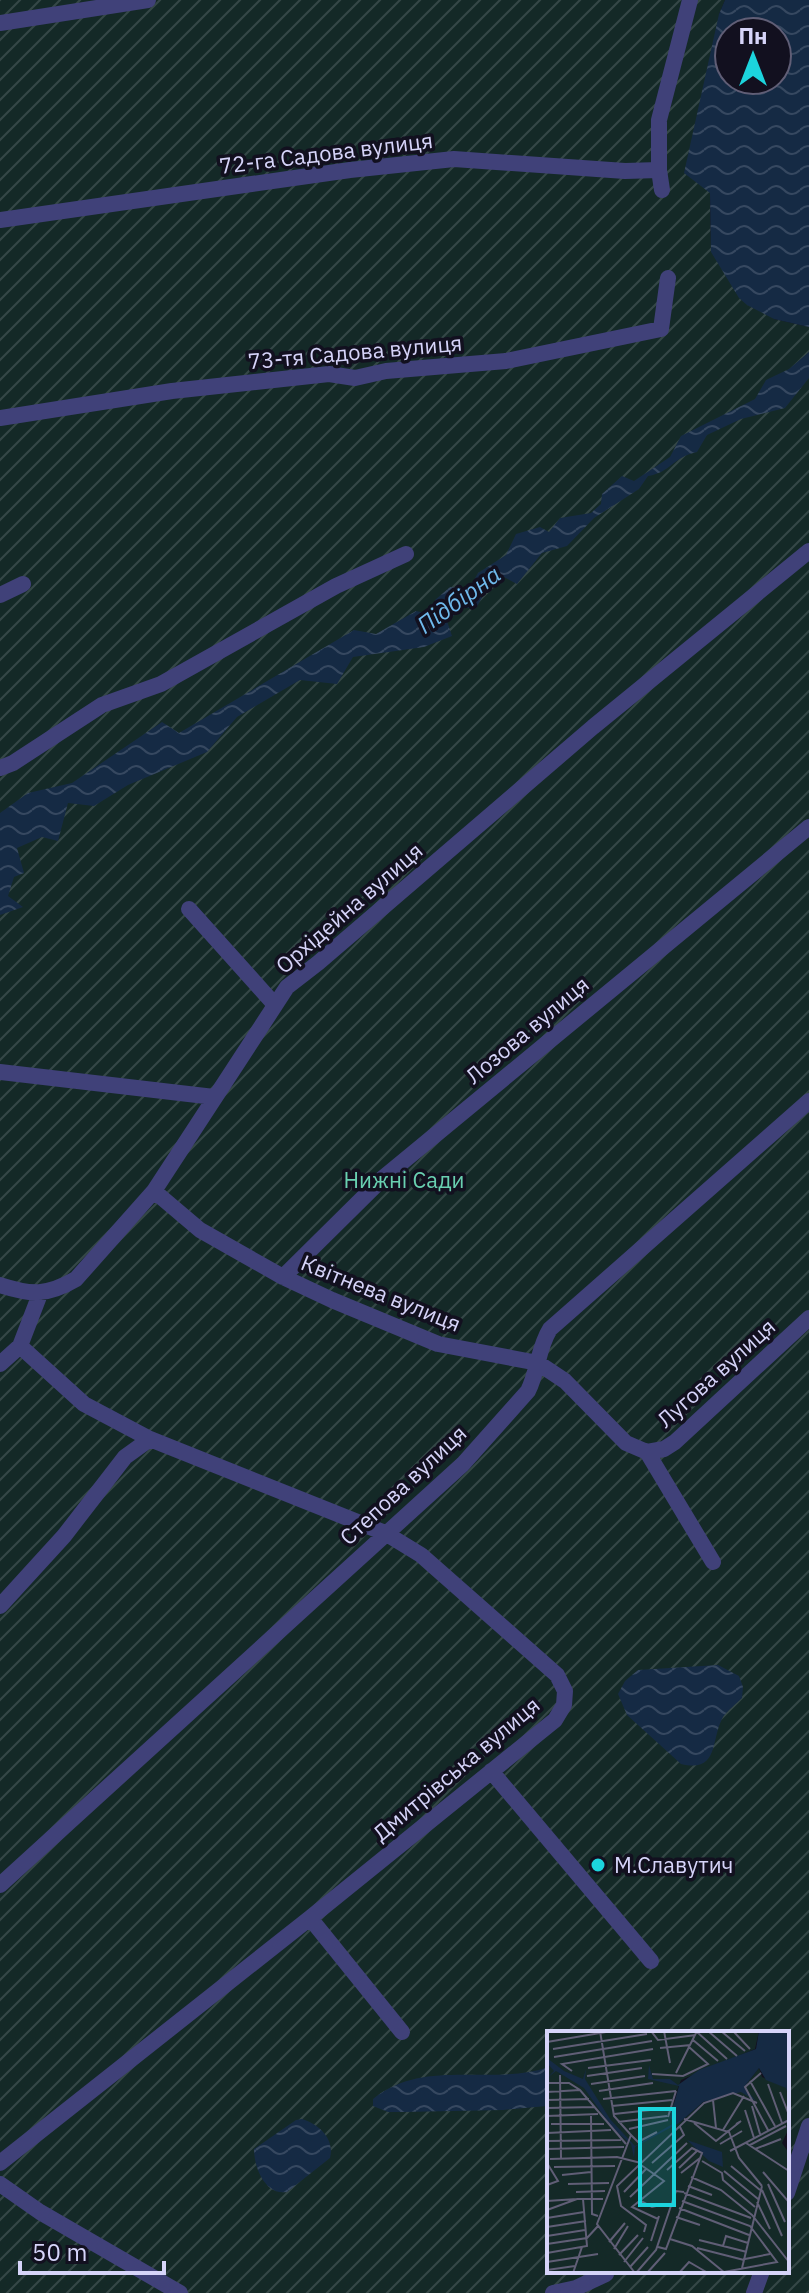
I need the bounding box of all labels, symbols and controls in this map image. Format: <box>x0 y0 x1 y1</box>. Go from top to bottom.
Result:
north arrow <box>713 16 793 96</box>
text: Пн <box>738 21 768 50</box>
street label: 72-га Садова вулиця <box>218 125 434 180</box>
street label: 73-тя Садова вулиця <box>247 328 463 375</box>
water label: Підбірна <box>410 558 507 640</box>
street label: Орхідейна вулиця <box>269 836 428 980</box>
street label: Лозова вулиця <box>459 969 594 1090</box>
park label: Нижні Сади <box>343 1165 465 1194</box>
street label: Квітнева вулиця <box>297 1247 465 1338</box>
street label: Лугова вулиця <box>650 1312 781 1433</box>
street label: Степова вулиця <box>333 1418 472 1551</box>
street label: Дмитрівська вулиця <box>366 1690 545 1847</box>
place label: М.Славутич <box>614 1850 733 1879</box>
marker: М.Славутич <box>589 1856 607 1874</box>
inset map <box>547 2031 789 2273</box>
scale bar <box>20 2225 164 2275</box>
text: 50 m <box>32 2236 87 2268</box>

